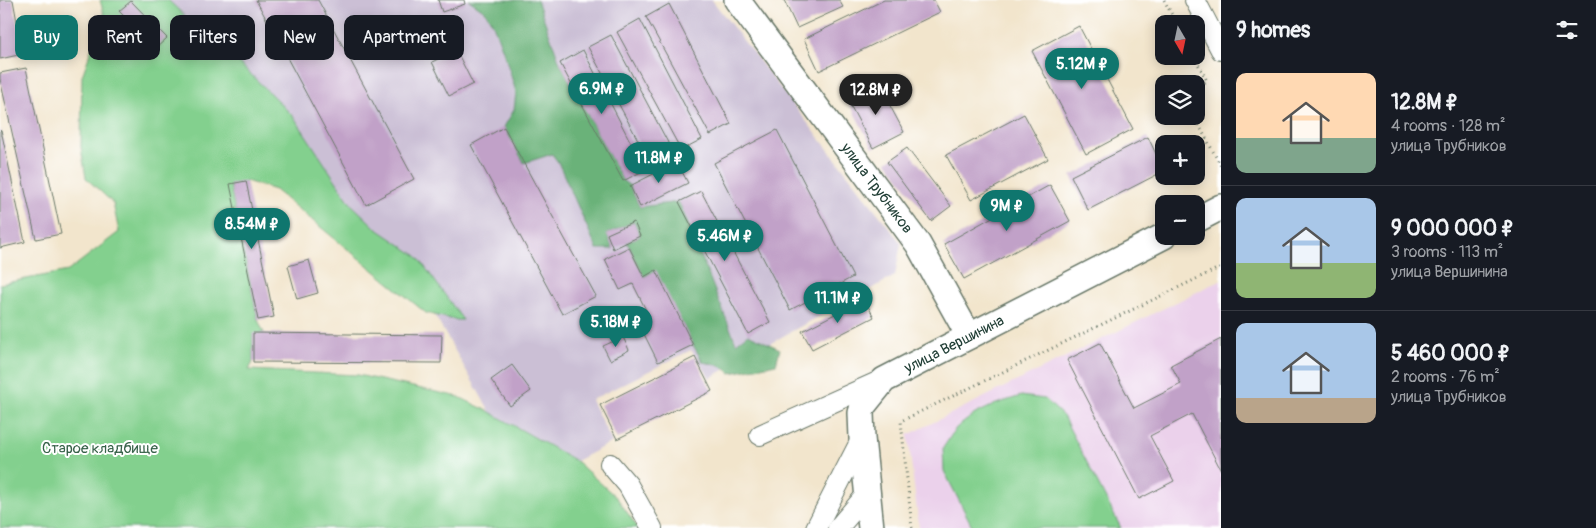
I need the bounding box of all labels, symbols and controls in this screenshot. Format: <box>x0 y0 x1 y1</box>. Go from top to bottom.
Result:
chip: Buy <box>15 15 78 60</box>
chip: Rent <box>88 15 160 60</box>
chip: Filters <box>170 15 255 60</box>
chip: New <box>265 15 334 60</box>
chip: Apartment <box>344 15 464 60</box>
north arrow <box>1155 15 1205 65</box>
map controls <box>1155 15 1205 245</box>
icon: filters <box>1553 16 1581 44</box>
text: 9 homes <box>1236 17 1310 44</box>
pin: 5.12M ₽ <box>1036 48 1128 90</box>
text: 5.12M ₽ <box>1056 54 1108 74</box>
pin: 6.9M ₽ <box>561 72 643 115</box>
pin: 12.8M ₽ <box>830 74 922 116</box>
button: layers <box>1155 75 1205 125</box>
text: 6.9M ₽ <box>579 79 625 99</box>
text: 12.8M ₽ <box>850 80 902 100</box>
text: 12.8M ₽ <box>1391 89 1458 116</box>
icon: home <box>1276 93 1336 153</box>
text: 4 rooms · 128 m² <box>1391 116 1506 136</box>
button: + <box>1155 135 1205 185</box>
text: улица Трубников <box>1391 136 1507 156</box>
street label: улица Трубников <box>836 139 917 237</box>
pin: 11.8M ₽ <box>613 142 705 184</box>
text: 11.8M ₽ <box>635 148 683 168</box>
pin: 9M ₽ <box>977 190 1037 232</box>
button: − <box>1155 195 1205 245</box>
text: 9M ₽ <box>991 196 1023 216</box>
pin: 8.54M ₽ <box>206 208 298 250</box>
text: 8.54M ₽ <box>225 214 279 234</box>
text: 9 000 000 ₽ <box>1391 215 1514 242</box>
icon: home <box>1276 218 1336 278</box>
pin: 5.46M ₽ <box>679 220 771 262</box>
text: 5.46M ₽ <box>697 226 753 246</box>
text: 3 rooms · 113 m² <box>1391 242 1503 262</box>
text: улица Вершинина <box>1391 262 1508 282</box>
pin: 11.1M ₽ <box>792 282 884 324</box>
text: 11.1M ₽ <box>815 288 861 308</box>
pin: 5.18M ₽ <box>570 306 662 348</box>
street label: улица Вершинина <box>900 311 1007 378</box>
text: 5.18M ₽ <box>590 312 642 332</box>
text: 5 460 000 ₽ <box>1391 340 1510 367</box>
icon: home <box>1276 343 1336 403</box>
text: 2 rooms · 76 m² <box>1391 367 1500 387</box>
text: улица Трубников <box>1391 387 1507 407</box>
park label: Старое кладбище <box>42 439 159 458</box>

